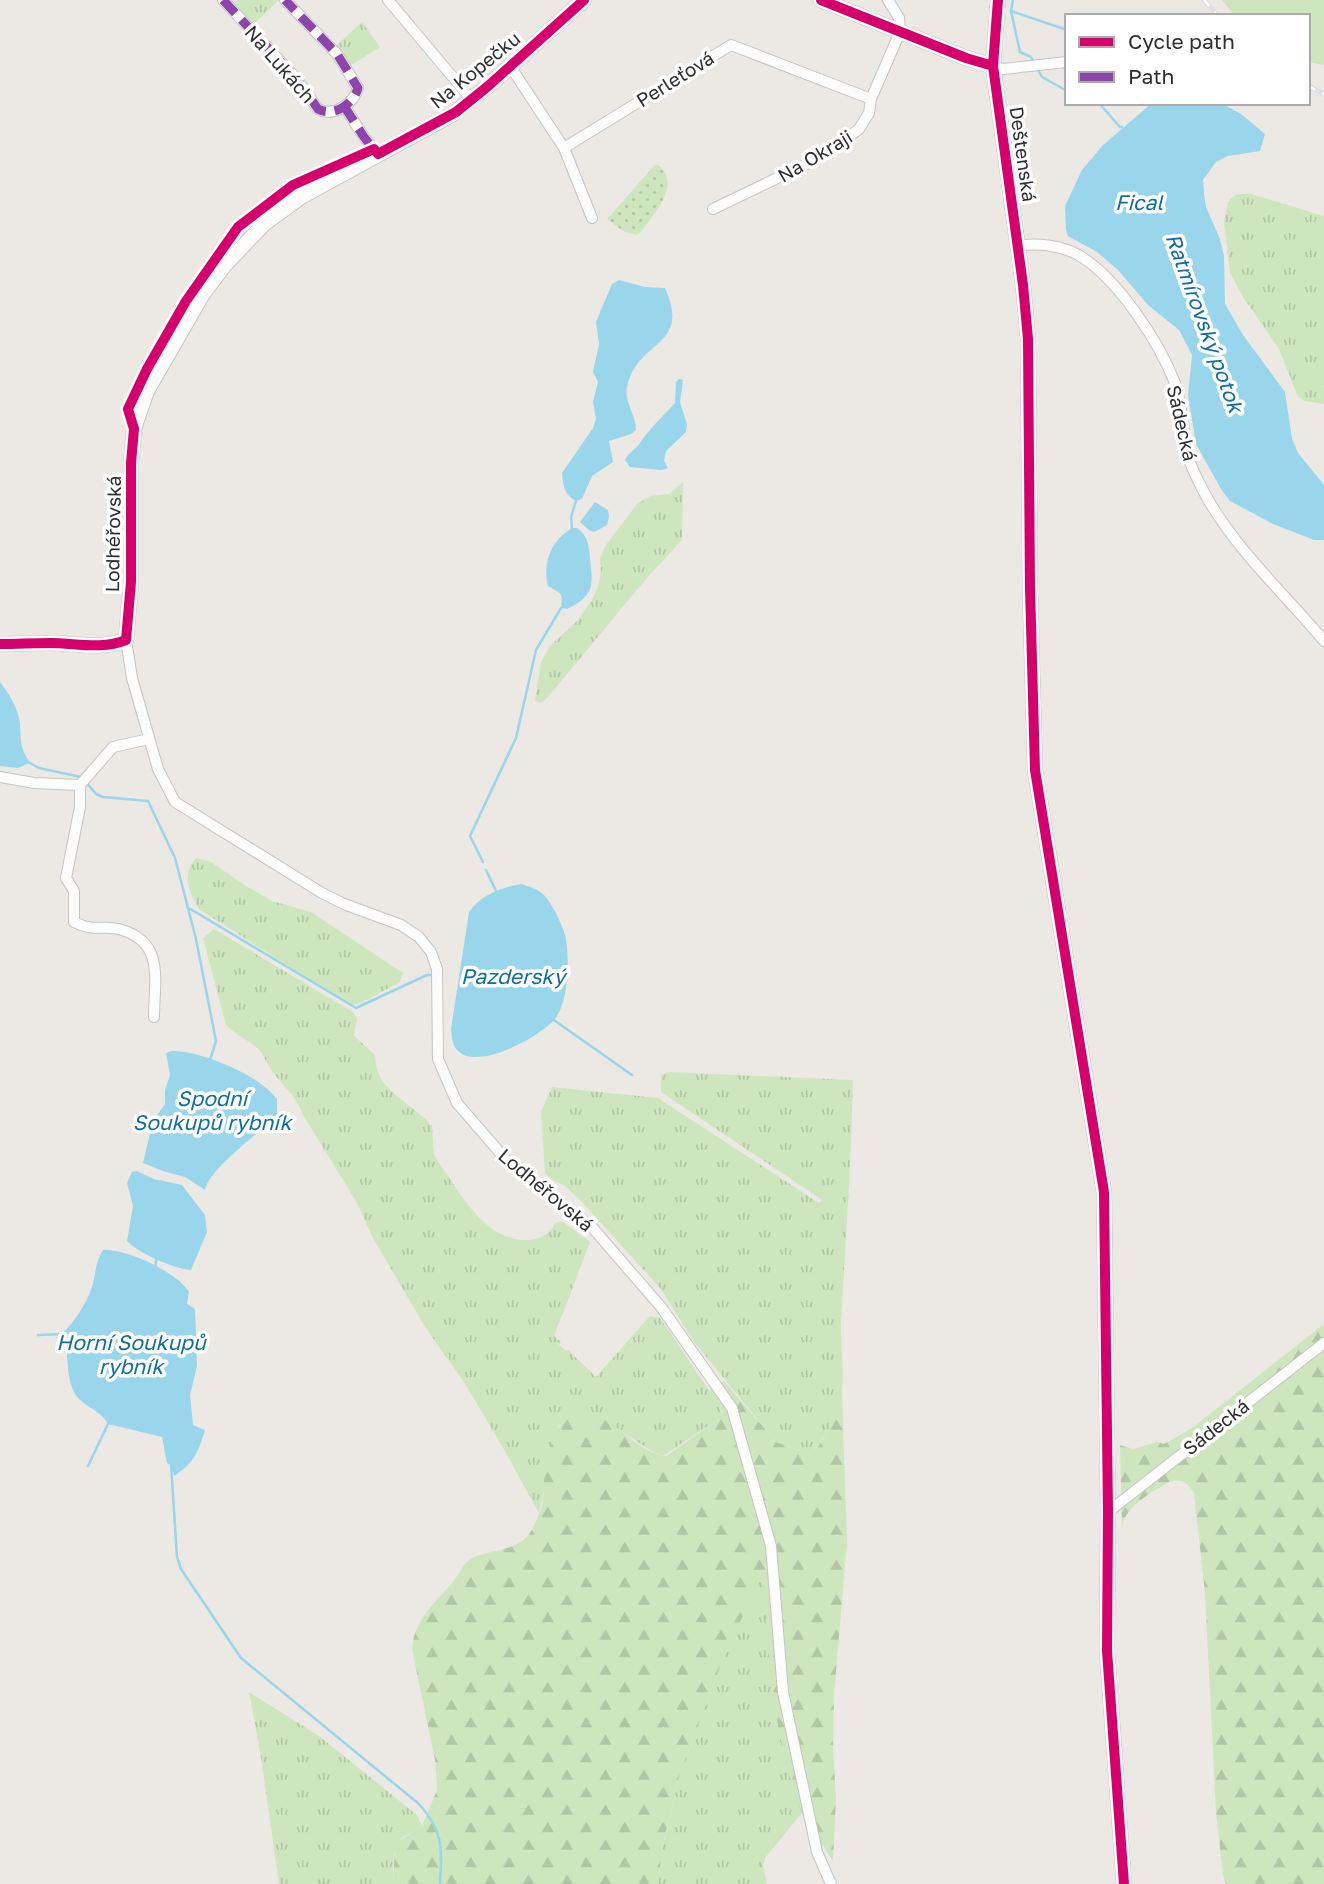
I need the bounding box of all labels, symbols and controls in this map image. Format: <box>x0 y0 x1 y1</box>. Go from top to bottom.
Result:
legend <box>1065 14 1310 105</box>
street label: Na Lukách <box>240 20 320 107</box>
street label: Na Kopečku <box>425 26 524 113</box>
text: Cycle path <box>1128 28 1235 54</box>
street label: Perleťová <box>632 46 718 111</box>
text: Path <box>1128 63 1175 89</box>
street label: Deštenská <box>1005 105 1042 203</box>
street label: Na Okraji <box>773 124 856 187</box>
water label: Fical <box>1115 189 1164 215</box>
water label: Ratmírovský potok <box>1160 229 1250 418</box>
street label: Sádecká <box>1163 383 1202 463</box>
street label: Lodhéřovská <box>100 475 125 593</box>
water label: Pazderský <box>461 963 568 989</box>
water label: Spodní Soukupů rybník <box>133 1085 293 1135</box>
street label: Lodhéřovská <box>494 1143 598 1236</box>
water label: Horní Soukupů rybník <box>56 1329 207 1379</box>
street label: Sádecká <box>1178 1394 1253 1459</box>

